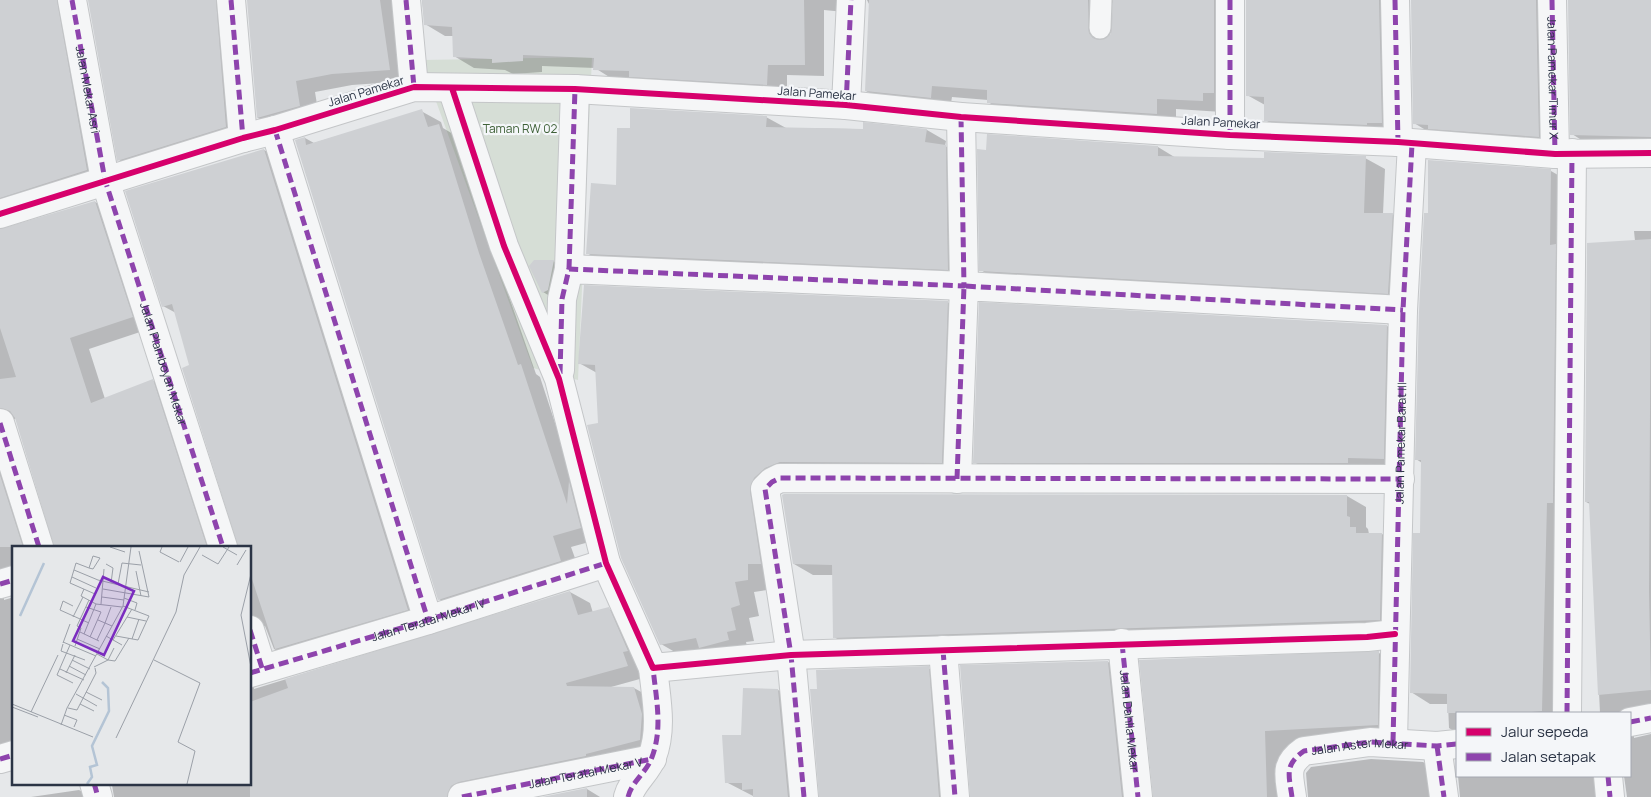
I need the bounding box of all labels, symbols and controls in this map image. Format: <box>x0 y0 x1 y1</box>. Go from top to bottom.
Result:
street label: Jalan Pamekar Timur X <box>1544 16 1563 140</box>
street label: Jalan Mekar Asri <box>72 44 105 135</box>
street label: Jalan Pamekar <box>326 71 407 111</box>
street label: Jalan Pamekar <box>777 82 858 104</box>
street label: Jalan Pamekar <box>1181 111 1262 133</box>
park label: Taman RW 02 <box>483 120 558 137</box>
street label: Jalan Plamboyan Mekar <box>136 300 192 428</box>
street label: Jalan Pamekar Barat III <box>1390 382 1410 504</box>
inset map <box>12 546 251 784</box>
street label: Jalan Teratai Mekar IV <box>369 594 488 645</box>
street label: Jalan Dahlia Mekar <box>1116 669 1144 773</box>
legend <box>1456 712 1631 777</box>
text: Jalur sepeda <box>1501 721 1588 742</box>
street label: Jalan Aster Mekar <box>1310 733 1410 758</box>
text: Jalan setapak <box>1501 746 1596 767</box>
street label: Jalan Teratai Mekar V <box>527 752 645 792</box>

